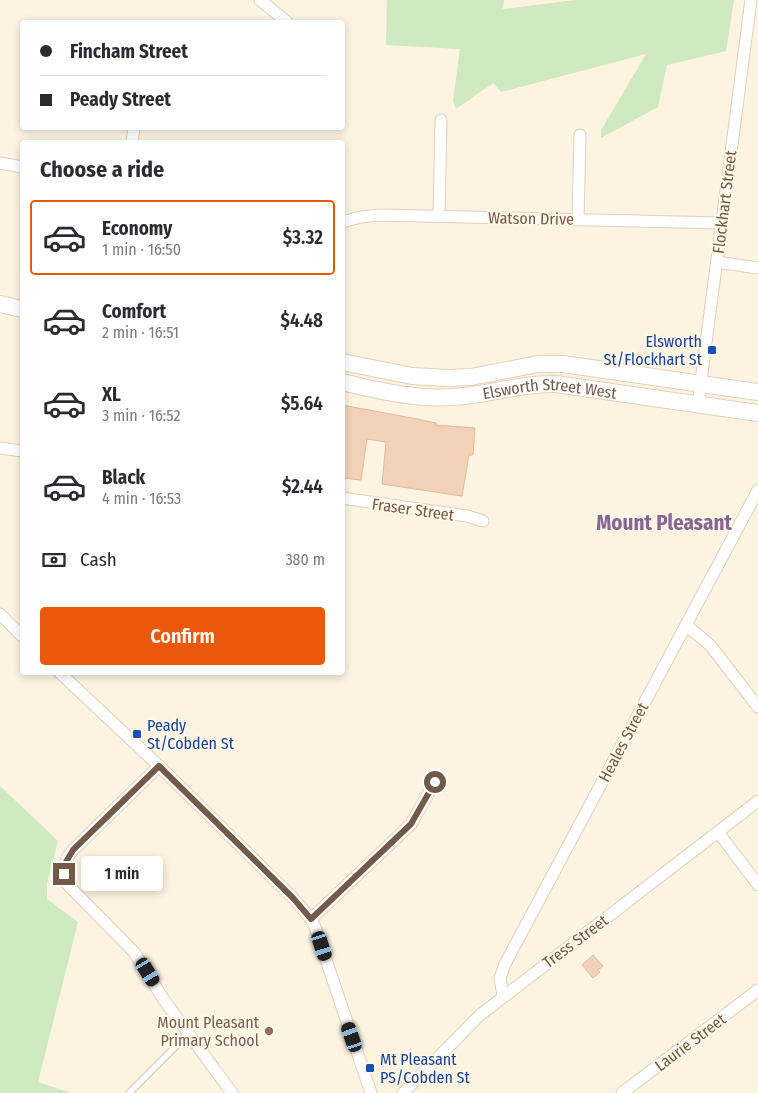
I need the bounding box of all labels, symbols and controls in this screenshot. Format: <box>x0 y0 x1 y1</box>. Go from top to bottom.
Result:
text: Fincham Street <box>70 40 188 63</box>
text: Peady Street <box>70 88 171 111</box>
street label: Flockhart Street <box>709 149 740 255</box>
text: Choose a ride <box>40 156 164 183</box>
street label: Watson Drive <box>488 208 574 229</box>
icon: car <box>42 215 87 260</box>
text: Economy <box>102 217 172 240</box>
text: $3.32 <box>283 226 323 249</box>
text: 1 min · 16:50 <box>102 240 181 259</box>
icon: car <box>42 298 87 343</box>
text: Comfort <box>102 300 166 323</box>
text: $4.48 <box>281 309 323 332</box>
text: 2 min · 16:51 <box>102 323 179 342</box>
place label: Elsworth St/Flockhart St <box>604 332 703 369</box>
marker: Elsworth St/Flockhart St <box>706 344 718 356</box>
street label: Elsworth Street West <box>481 375 619 403</box>
icon: car <box>42 381 87 426</box>
text: XL <box>102 383 121 406</box>
text: $5.64 <box>281 392 323 415</box>
text: 3 min · 16:52 <box>102 406 181 425</box>
icon: car <box>42 464 87 509</box>
text: Black <box>102 466 145 489</box>
text: $2.44 <box>282 475 323 498</box>
text: 4 min · 16:53 <box>102 489 181 508</box>
street label: Fraser Street <box>371 494 456 525</box>
district label: Mount Pleasant <box>596 510 732 536</box>
icon: cash <box>40 546 68 574</box>
text: Cash <box>80 548 117 571</box>
text: 380 m <box>285 550 325 569</box>
button: Confirm <box>40 607 325 665</box>
street label: Heales Street <box>595 699 653 785</box>
place label: Peady St/Cobden St <box>147 716 235 753</box>
marker: Peady St/Cobden St <box>131 728 143 740</box>
route start <box>424 771 446 793</box>
callout: 1 min <box>82 856 164 892</box>
route end <box>53 863 75 885</box>
text: 1 min <box>105 864 139 883</box>
street label: Tress Street <box>539 910 612 972</box>
car <box>310 929 333 963</box>
car <box>133 955 162 989</box>
street label: Laurie Street <box>651 1009 730 1075</box>
place label: Mount Pleasant Primary School <box>157 1013 260 1050</box>
car <box>340 1020 363 1054</box>
marker: Mount Pleasant Primary School <box>263 1025 275 1037</box>
place label: Mt Pleasant PS/Cobden St <box>380 1050 471 1087</box>
marker: Mt Pleasant PS/Cobden St <box>364 1062 376 1074</box>

